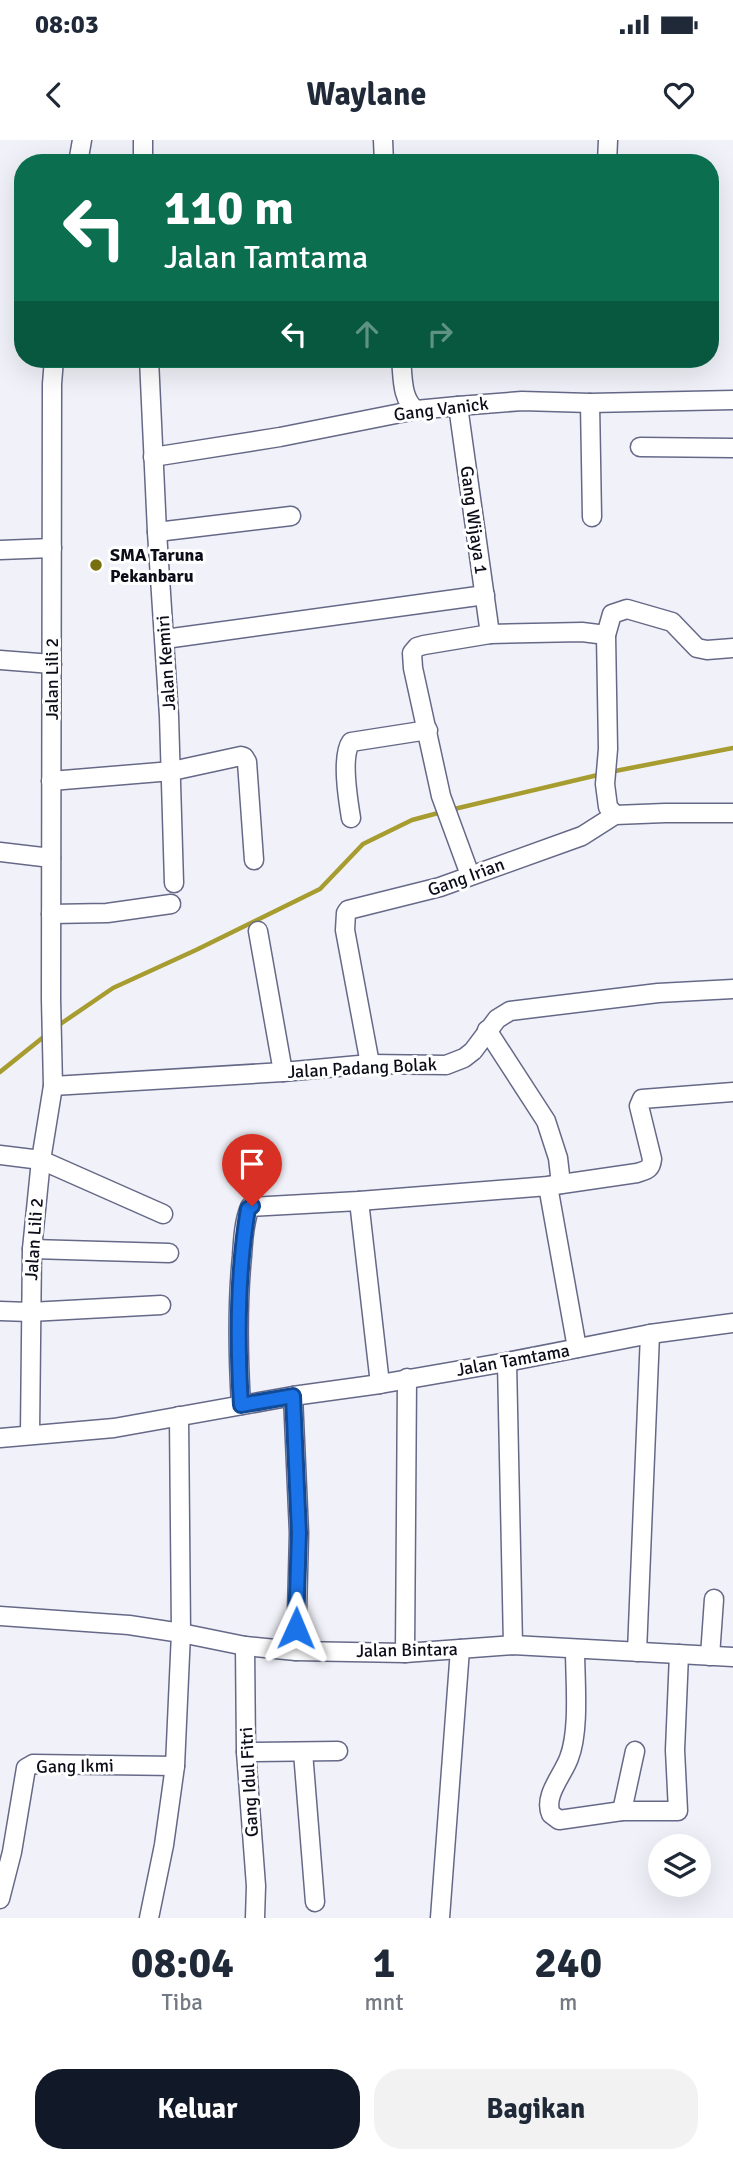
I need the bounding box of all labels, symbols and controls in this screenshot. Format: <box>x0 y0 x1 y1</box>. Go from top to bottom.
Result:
text: 08:03 <box>35 9 99 41</box>
text: Waylane <box>307 75 426 114</box>
icon: back <box>35 76 73 114</box>
icon: heart <box>660 76 698 114</box>
text: 110 m <box>164 178 294 238</box>
icon: left <box>49 182 140 273</box>
text: Jalan Tamtama <box>164 238 368 277</box>
icon: left <box>275 315 313 353</box>
icon: ahead <box>348 315 386 353</box>
icon: right <box>421 315 459 353</box>
street label: Gang Vanick <box>393 392 489 426</box>
street label: Gang Wijaya 1 <box>456 464 492 576</box>
place label: SMA Taruna Pekanbaru <box>110 544 204 587</box>
marker: SMA Taruna Pekanbaru <box>88 557 104 573</box>
street label: Jalan Kemiri <box>152 615 180 711</box>
street label: Jalan Lili 2 <box>41 638 63 720</box>
street label: Gang Irian <box>425 853 507 901</box>
street label: Jalan Padang Bolak <box>287 1053 437 1083</box>
pin <box>222 1134 282 1206</box>
icon: arrive <box>233 1145 271 1183</box>
street label: Jalan Lili 2 <box>20 1197 48 1281</box>
street label: Jalan Tamtama <box>455 1339 571 1381</box>
position arrow <box>259 1591 333 1665</box>
street label: Jalan Bintara <box>356 1638 458 1662</box>
street label: Gang Idul Fitri <box>235 1726 263 1838</box>
street label: Gang Ikmi <box>36 1754 114 1778</box>
map controls <box>648 1834 711 1897</box>
button: layers <box>648 1834 711 1897</box>
text: 08:04 <box>131 1938 234 1989</box>
text: 1 <box>373 1938 395 1989</box>
text: 240 <box>534 1938 602 1989</box>
text: Tiba <box>162 1988 203 2017</box>
text: mnt <box>365 1988 403 2017</box>
text: m <box>559 1988 577 2017</box>
button: Keluar <box>35 2069 360 2149</box>
button: Bagikan <box>374 2069 698 2149</box>

